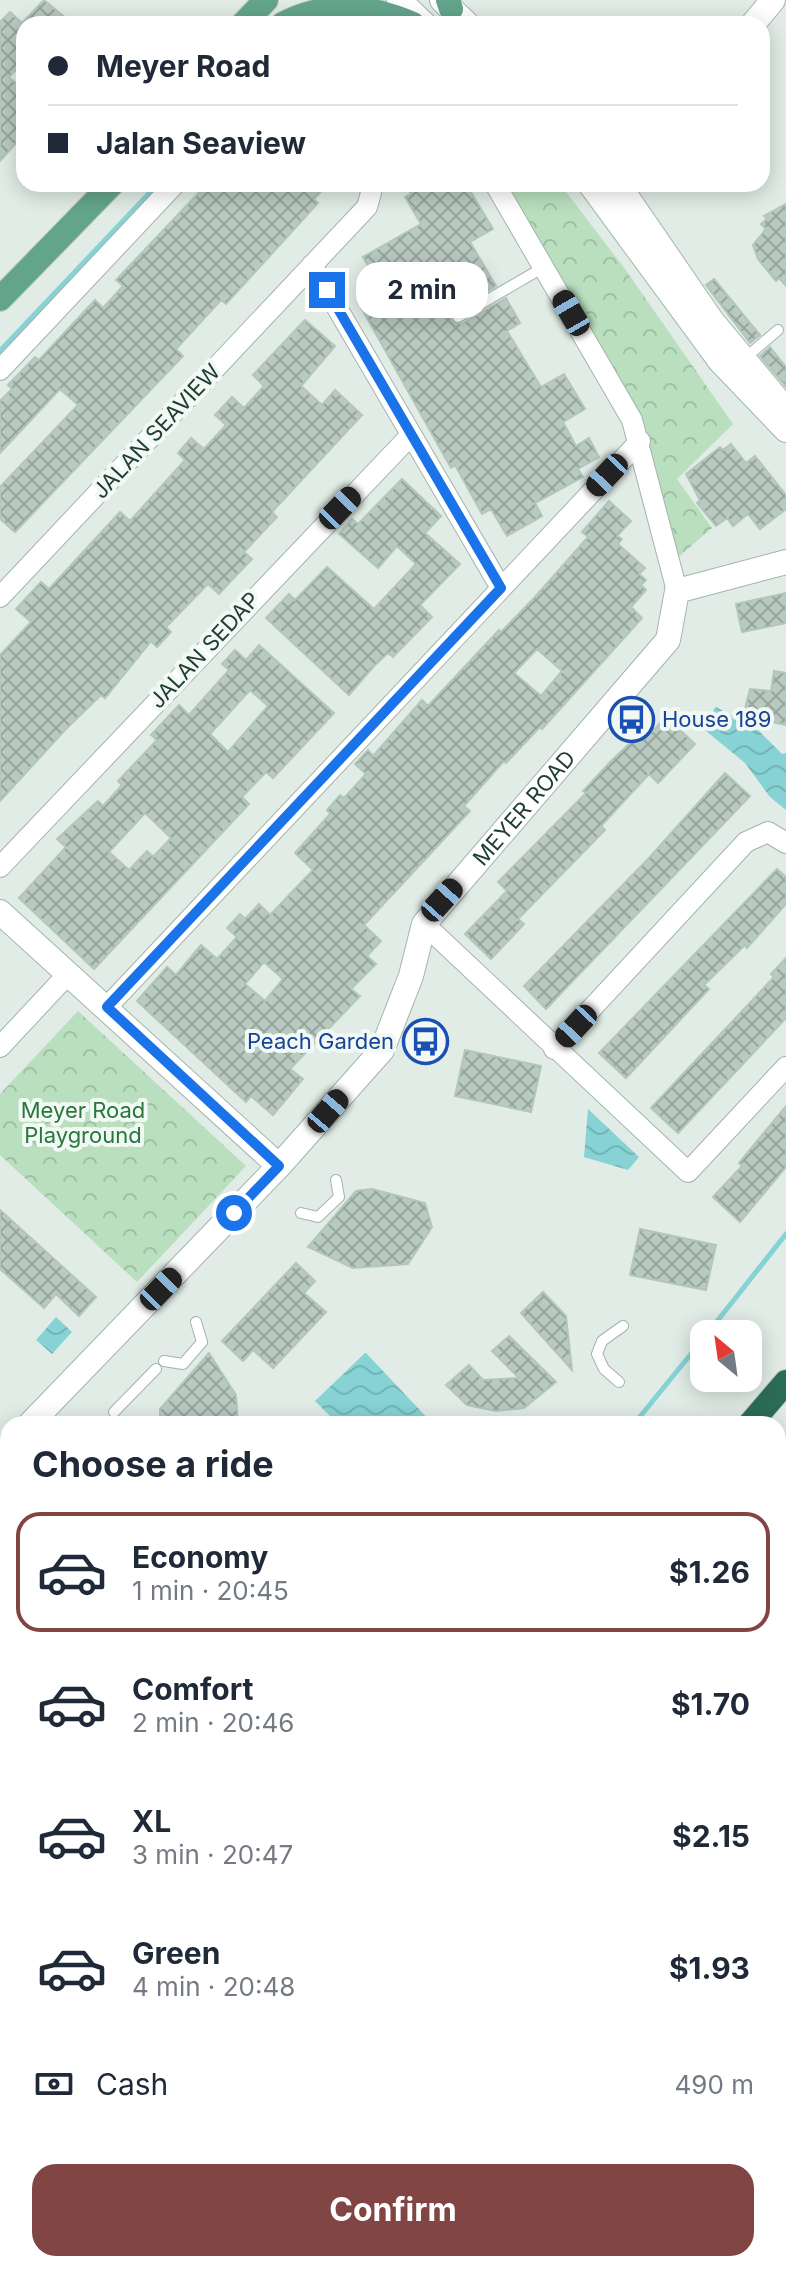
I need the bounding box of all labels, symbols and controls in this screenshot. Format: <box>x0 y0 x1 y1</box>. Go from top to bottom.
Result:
text: Meyer Road <box>96 48 270 84</box>
text: Jalan Seaview <box>96 125 306 161</box>
callout: 2 min <box>355 262 487 318</box>
route end <box>309 272 345 308</box>
text: 2 min <box>387 274 457 305</box>
car <box>549 286 593 340</box>
street label: JALAN SEAVIEW <box>87 358 225 504</box>
car <box>582 449 632 501</box>
car <box>315 482 365 534</box>
street label: JALAN SEDAP <box>144 587 264 713</box>
bus stop icon: House 189 <box>607 695 655 743</box>
place label: House 189 <box>662 706 771 732</box>
street label: MEYER ROAD <box>467 745 580 870</box>
car <box>417 874 467 926</box>
car <box>551 1000 601 1052</box>
bus stop icon: Peach Garden <box>401 1017 449 1065</box>
place label: Peach Garden <box>247 1028 394 1054</box>
car <box>303 1085 353 1137</box>
park label: Meyer Road Playground <box>21 1097 145 1148</box>
route start <box>216 1195 252 1231</box>
car <box>136 1263 186 1315</box>
north arrow <box>690 1320 762 1392</box>
map controls <box>690 1320 762 1392</box>
text: Choose a ride <box>32 1442 274 1486</box>
icon: car <box>36 1536 108 1608</box>
text: Economy <box>132 1539 268 1575</box>
text: $1.26 <box>669 1554 750 1590</box>
text: 1 min · 20:45 <box>132 1575 289 1606</box>
icon: car <box>36 1668 108 1740</box>
text: Comfort <box>132 1671 253 1707</box>
text: $1.70 <box>671 1686 750 1722</box>
text: 2 min · 20:46 <box>132 1707 294 1738</box>
icon: car <box>36 1800 108 1872</box>
text: XL <box>132 1803 171 1839</box>
text: $2.15 <box>672 1818 750 1854</box>
text: 3 min · 20:47 <box>132 1839 293 1870</box>
icon: car <box>36 1932 108 2004</box>
text: Green <box>132 1935 220 1971</box>
text: $1.93 <box>669 1950 750 1986</box>
text: 4 min · 20:48 <box>132 1971 295 2002</box>
icon: cash <box>32 2062 76 2106</box>
text: Cash <box>96 2066 168 2102</box>
text: 490 m <box>675 2069 754 2100</box>
button: Confirm <box>32 2164 754 2256</box>

